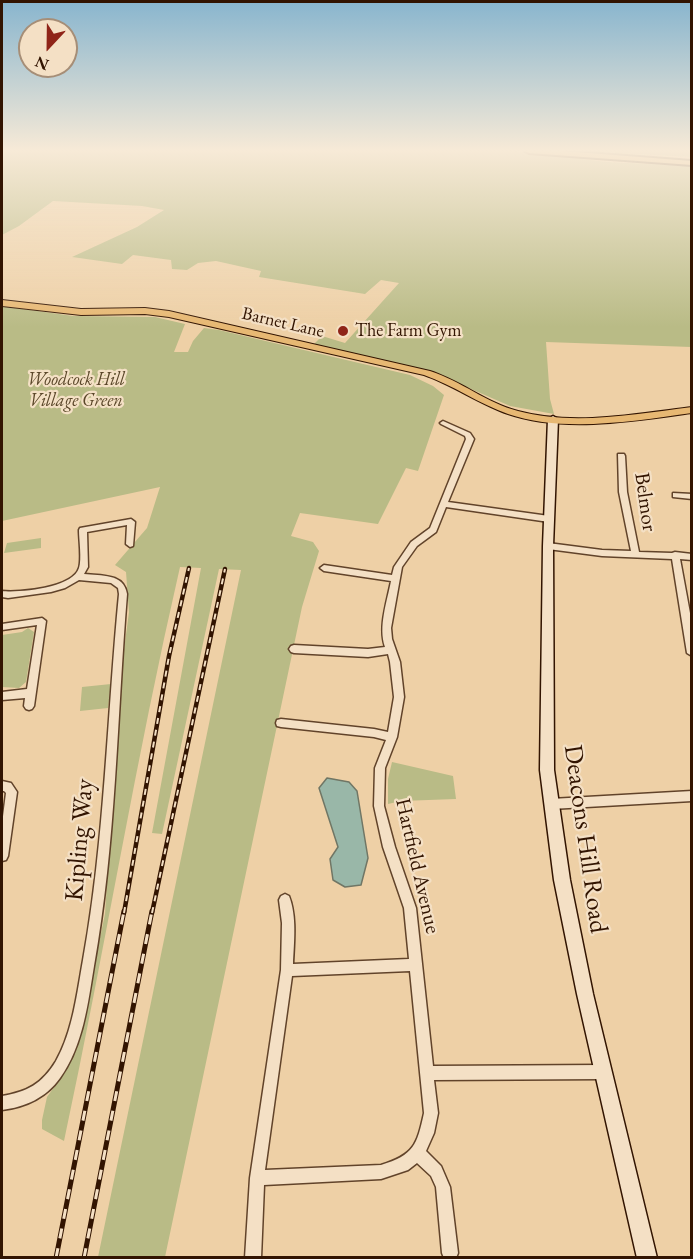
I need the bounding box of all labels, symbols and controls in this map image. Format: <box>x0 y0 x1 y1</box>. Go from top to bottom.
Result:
north arrow <box>18 18 78 78</box>
text: N <box>32 51 52 75</box>
street label: Barnet Lane <box>240 303 326 343</box>
place label: The Farm Gym <box>355 320 461 342</box>
marker: The Farm Gym <box>336 324 350 338</box>
park label: Woodcock Hill Village Green <box>27 369 125 412</box>
street label: Belmor <box>628 471 662 533</box>
street label: Deacons Hill Road <box>556 743 614 935</box>
street label: Kipling Way <box>59 778 101 902</box>
street label: Hartfield Avenue <box>389 796 445 936</box>

